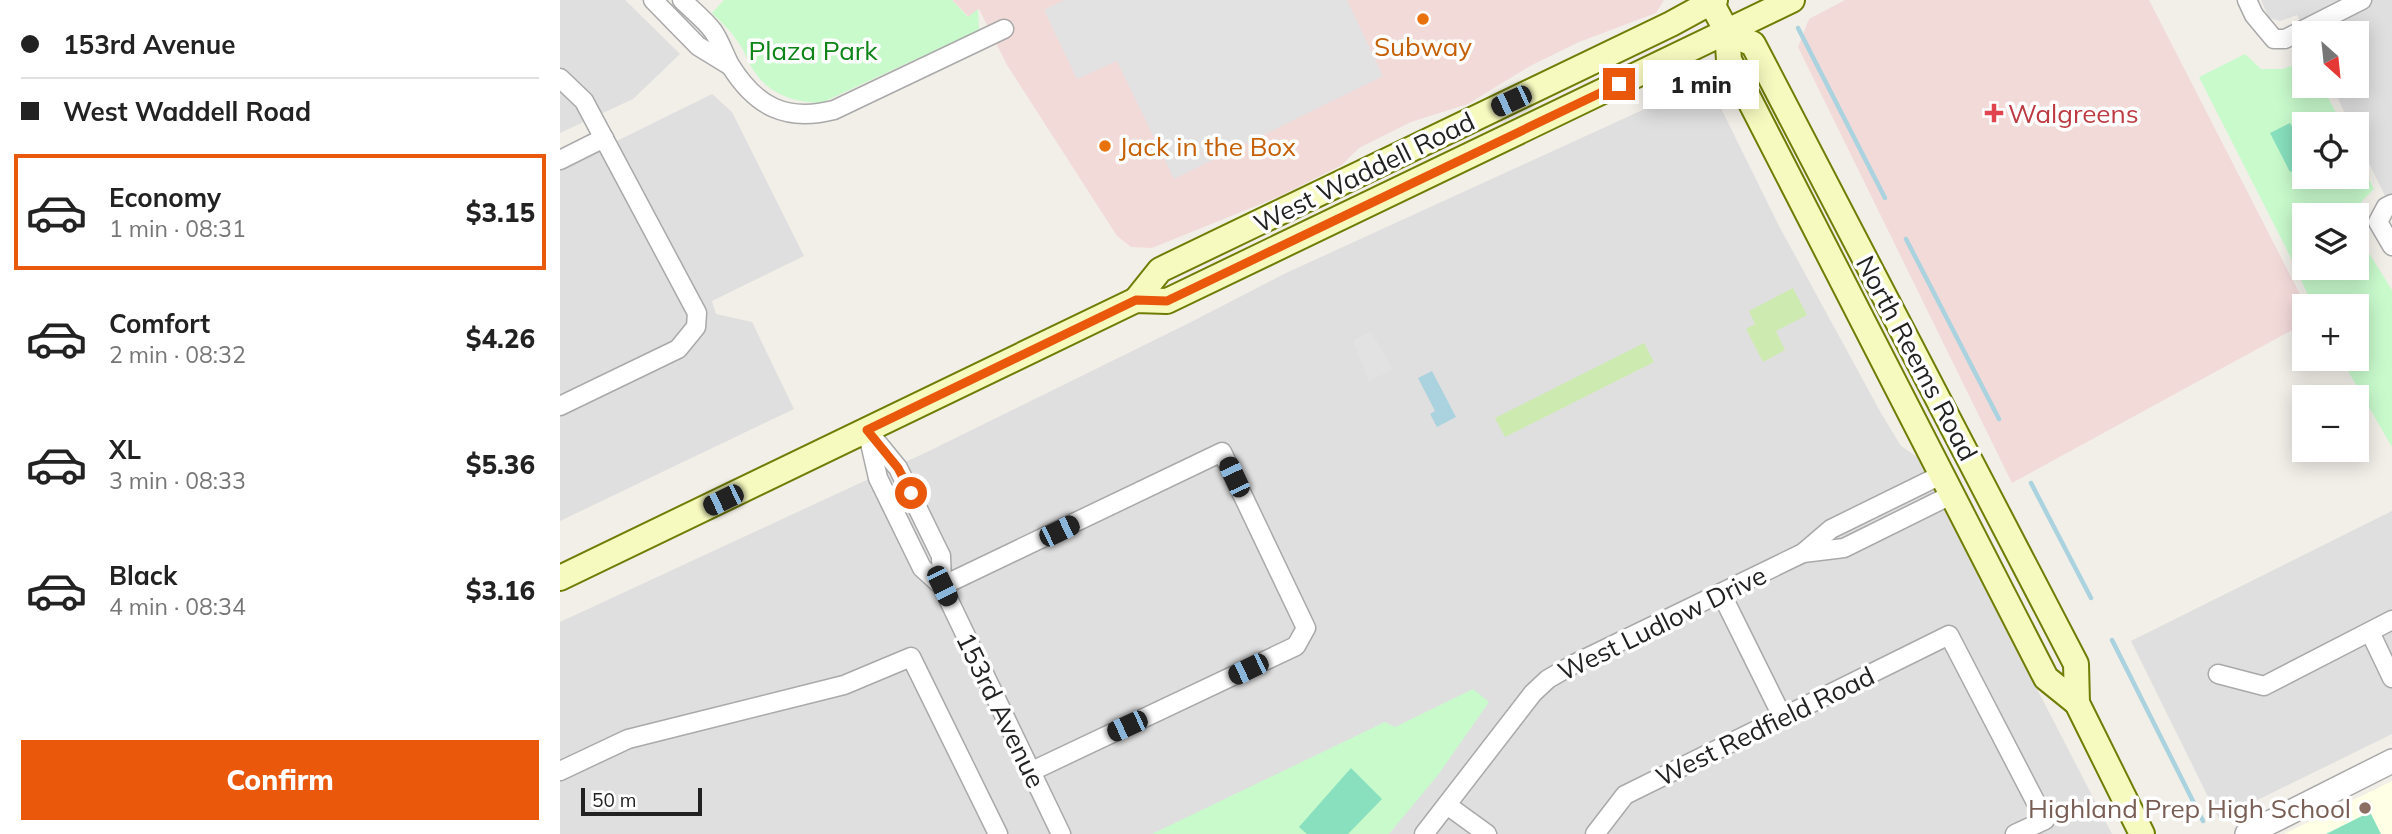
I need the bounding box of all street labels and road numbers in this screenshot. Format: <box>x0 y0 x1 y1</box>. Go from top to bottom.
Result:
street label: West Waddell Road <box>1248 104 1480 240</box>
street label: North Reems Road <box>1849 250 1985 466</box>
street label: West Ludlow Drive <box>1552 558 1772 688</box>
street label: 153rd Avenue <box>949 627 1053 793</box>
street label: West Redfield Road <box>1650 659 1880 793</box>

